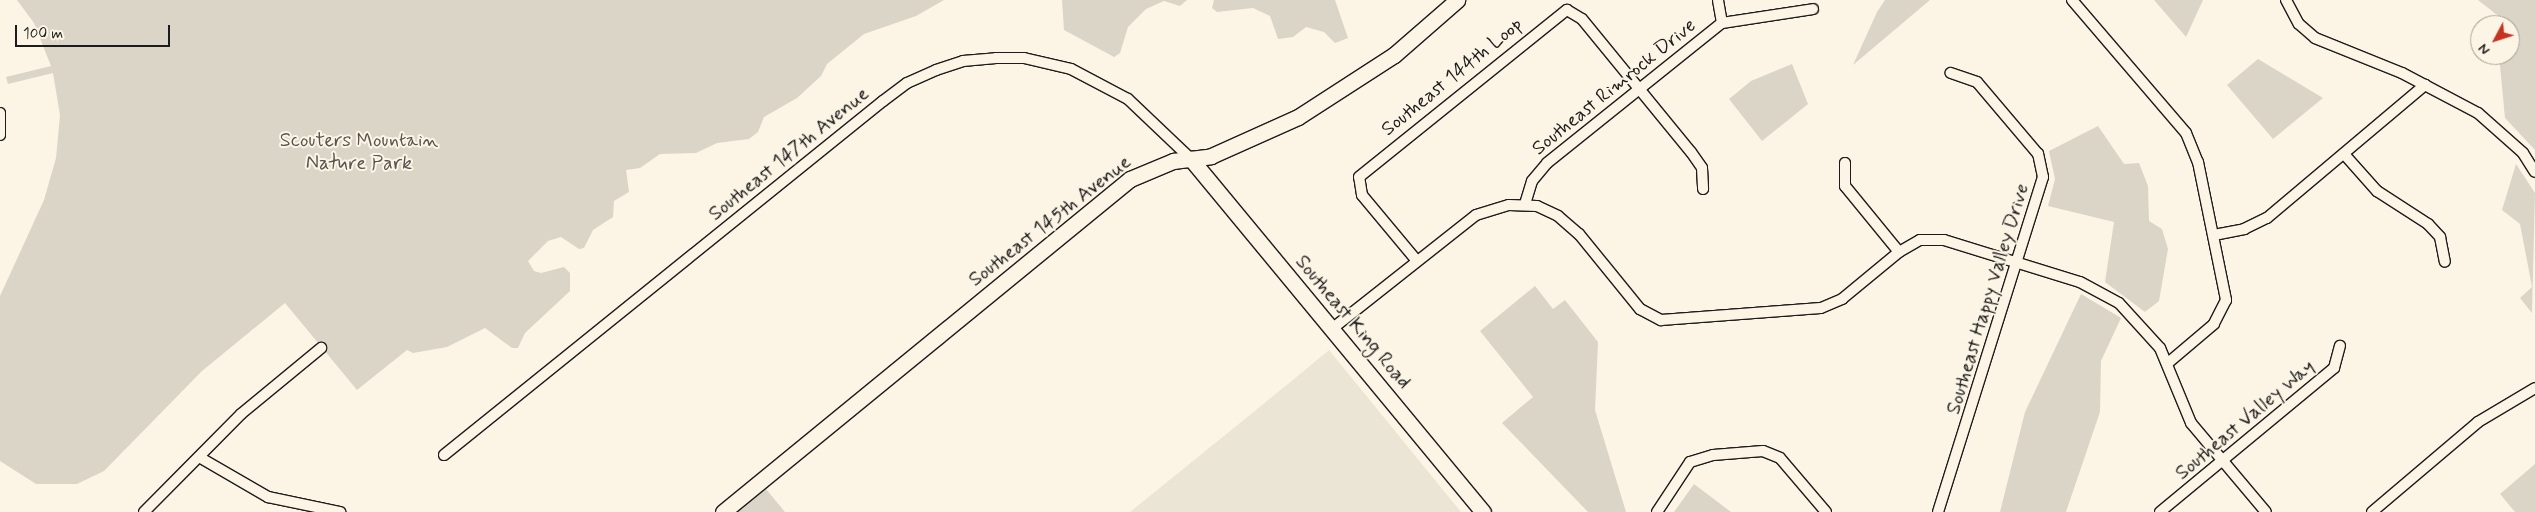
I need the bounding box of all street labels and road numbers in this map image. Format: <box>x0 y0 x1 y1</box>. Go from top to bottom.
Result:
street label: Southeast 144th Loop <box>1377 13 1527 141</box>
street label: Southeast Rimrock Drive <box>1528 14 1700 160</box>
street label: Southeast 147th Avenue <box>704 82 874 226</box>
street label: Southeast 145th Avenue <box>964 150 1136 292</box>
street label: Southeast Happy Valley Drive <box>1942 182 2034 416</box>
street label: Southeast King Road <box>1290 250 1416 394</box>
street label: Southeast Valley Way <box>2170 354 2320 486</box>

